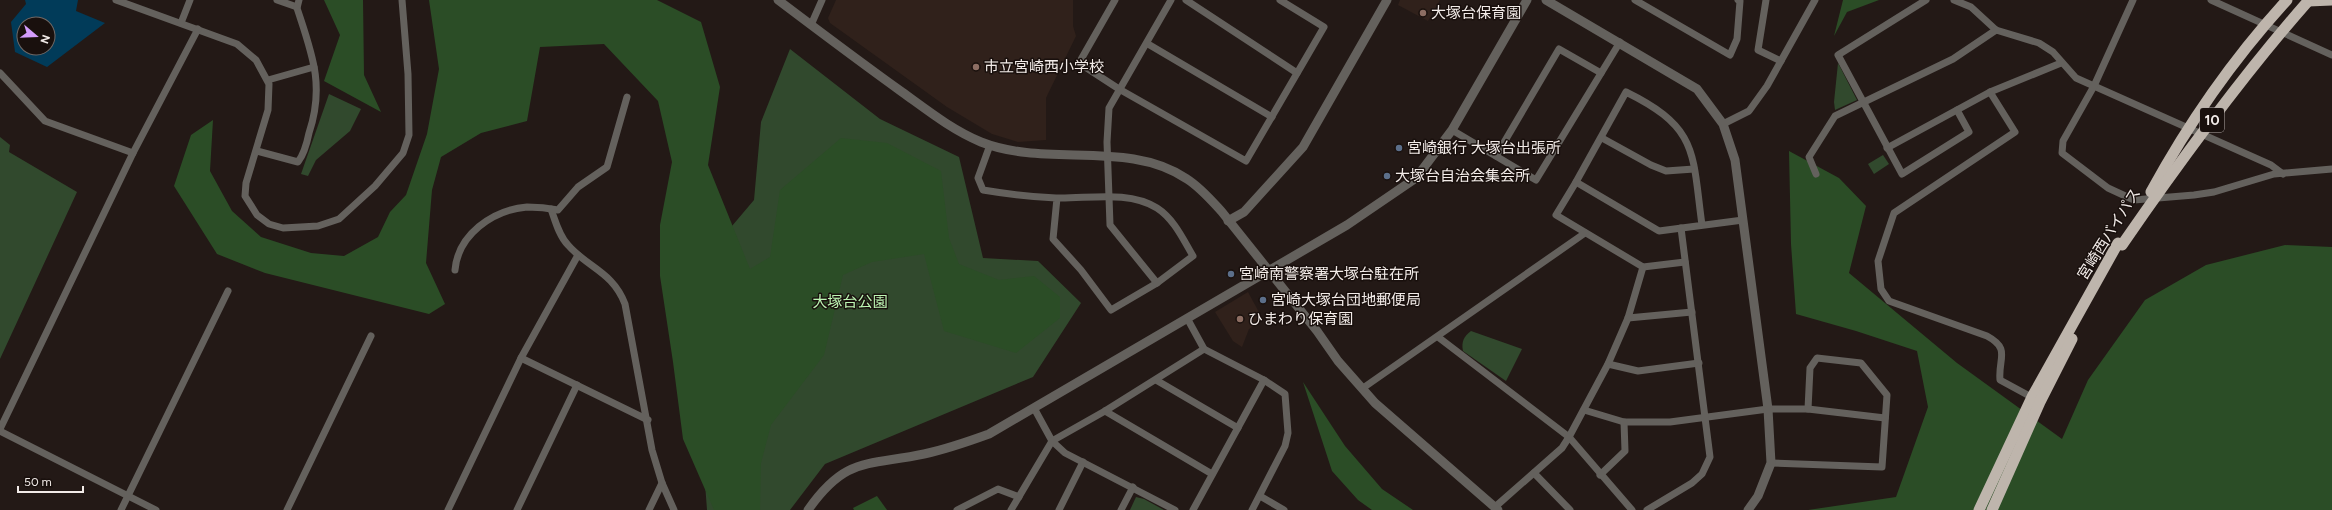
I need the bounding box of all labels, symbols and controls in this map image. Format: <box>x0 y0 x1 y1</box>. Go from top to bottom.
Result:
place label: 大塚台保育園 <box>1431 4 1521 22</box>
marker: 大塚台保育園 <box>1418 8 1428 18</box>
north arrow <box>16 16 56 56</box>
text: N <box>37 33 53 45</box>
place label: 市立宮崎西小学校 <box>984 58 1104 76</box>
marker: 市立宮崎西小学校 <box>971 62 981 72</box>
road number: 10 <box>2200 108 2224 132</box>
place label: 宮崎銀行 大塚台出張所 <box>1407 139 1561 157</box>
marker: 宮崎銀行 大塚台出張所 <box>1394 143 1404 153</box>
place label: 大塚台自治会集会所 <box>1395 167 1530 185</box>
marker: 大塚台自治会集会所 <box>1382 171 1392 181</box>
street label: 宮崎西バイパス <box>2074 185 2144 283</box>
place label: 宮崎南警察署大塚台駐在所 <box>1239 265 1419 283</box>
marker: 宮崎南警察署大塚台駐在所 <box>1226 269 1236 279</box>
place label: 宮崎大塚台団地郵便局 <box>1271 291 1421 309</box>
park label: 大塚台公園 <box>812 293 888 311</box>
marker: 宮崎大塚台団地郵便局 <box>1258 295 1268 305</box>
place label: ひまわり保育園 <box>1248 310 1353 328</box>
marker: ひまわり保育園 <box>1235 314 1245 324</box>
scale bar <box>18 468 83 494</box>
text: 50 m <box>24 475 52 489</box>

